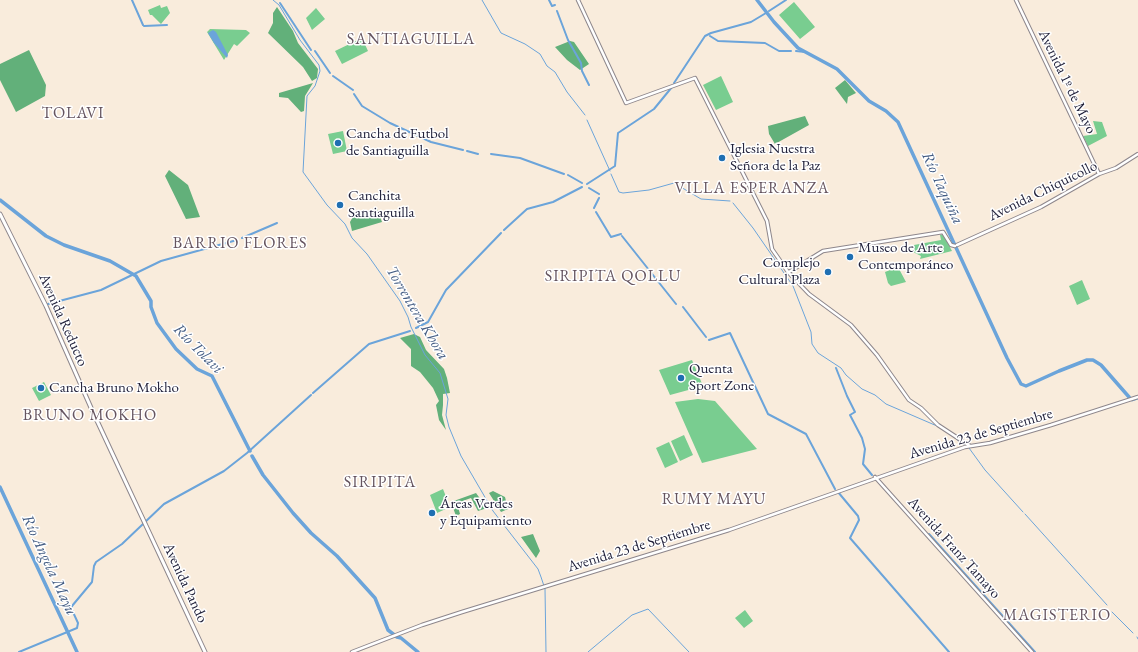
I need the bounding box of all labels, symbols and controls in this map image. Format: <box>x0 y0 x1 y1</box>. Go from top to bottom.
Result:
street label: Avenida 1º de Mayo <box>1034 27 1100 137</box>
district label: SANTIAGUILLA <box>347 30 475 50</box>
district label: TOLAVI <box>42 104 104 124</box>
place label: Cancha de Futbol de Santiaguilla <box>346 125 449 160</box>
marker: Cancha de Futbol de Santiaguilla <box>333 138 343 148</box>
place label: Iglesia Nuestra Señora de la Paz <box>730 140 820 175</box>
water label: Río Taquiña <box>917 149 967 227</box>
marker: Iglesia Nuestra Señora de la Paz <box>717 153 727 163</box>
street label: Avenida Chiquicollo <box>986 157 1100 225</box>
district label: VILLA ESPERANZA <box>675 179 829 199</box>
place label: Canchita Santiaguilla <box>348 187 415 222</box>
marker: Canchita Santiaguilla <box>335 200 345 210</box>
district label: BARRIO FLORES <box>173 234 307 254</box>
place label: Museo de Arte Contemporáneo <box>858 239 953 274</box>
marker: Museo de Arte Contemporáneo <box>845 252 855 262</box>
place label: Complejo Cultural Plaza <box>738 254 820 289</box>
water label: Torrentera Khora <box>382 263 452 363</box>
district label: SIRIPITA QOLLU <box>545 267 681 287</box>
marker: Complejo Cultural Plaza <box>823 267 833 277</box>
street label: Avenida Reducto <box>35 271 91 369</box>
water label: Río Tolavi <box>169 320 227 378</box>
place label: Quenta Sport Zone <box>689 360 754 395</box>
marker: Quenta Sport Zone <box>676 373 686 383</box>
place label: Cancha Bruno Mokho <box>49 379 179 397</box>
marker: Cancha Bruno Mokho <box>36 383 46 393</box>
street label: Avenida 23 de Septiembre <box>907 405 1055 463</box>
district label: BRUNO MOKHO <box>23 406 157 426</box>
district label: SIRIPITA <box>344 473 416 493</box>
district label: RUMY MAYU <box>662 490 766 510</box>
street label: Avenida Franz Tamayo <box>904 494 1004 602</box>
place label: Áreas Verdes y Equipamiento <box>440 495 532 530</box>
marker: Áreas Verdes y Equipamiento <box>427 508 437 518</box>
water label: Río Angela Mayu <box>17 512 81 618</box>
street label: Avenida 23 de Septiembre <box>565 516 713 576</box>
street label: Avenida Pando <box>159 540 211 626</box>
district label: MAGISTERIO <box>1003 606 1111 626</box>

